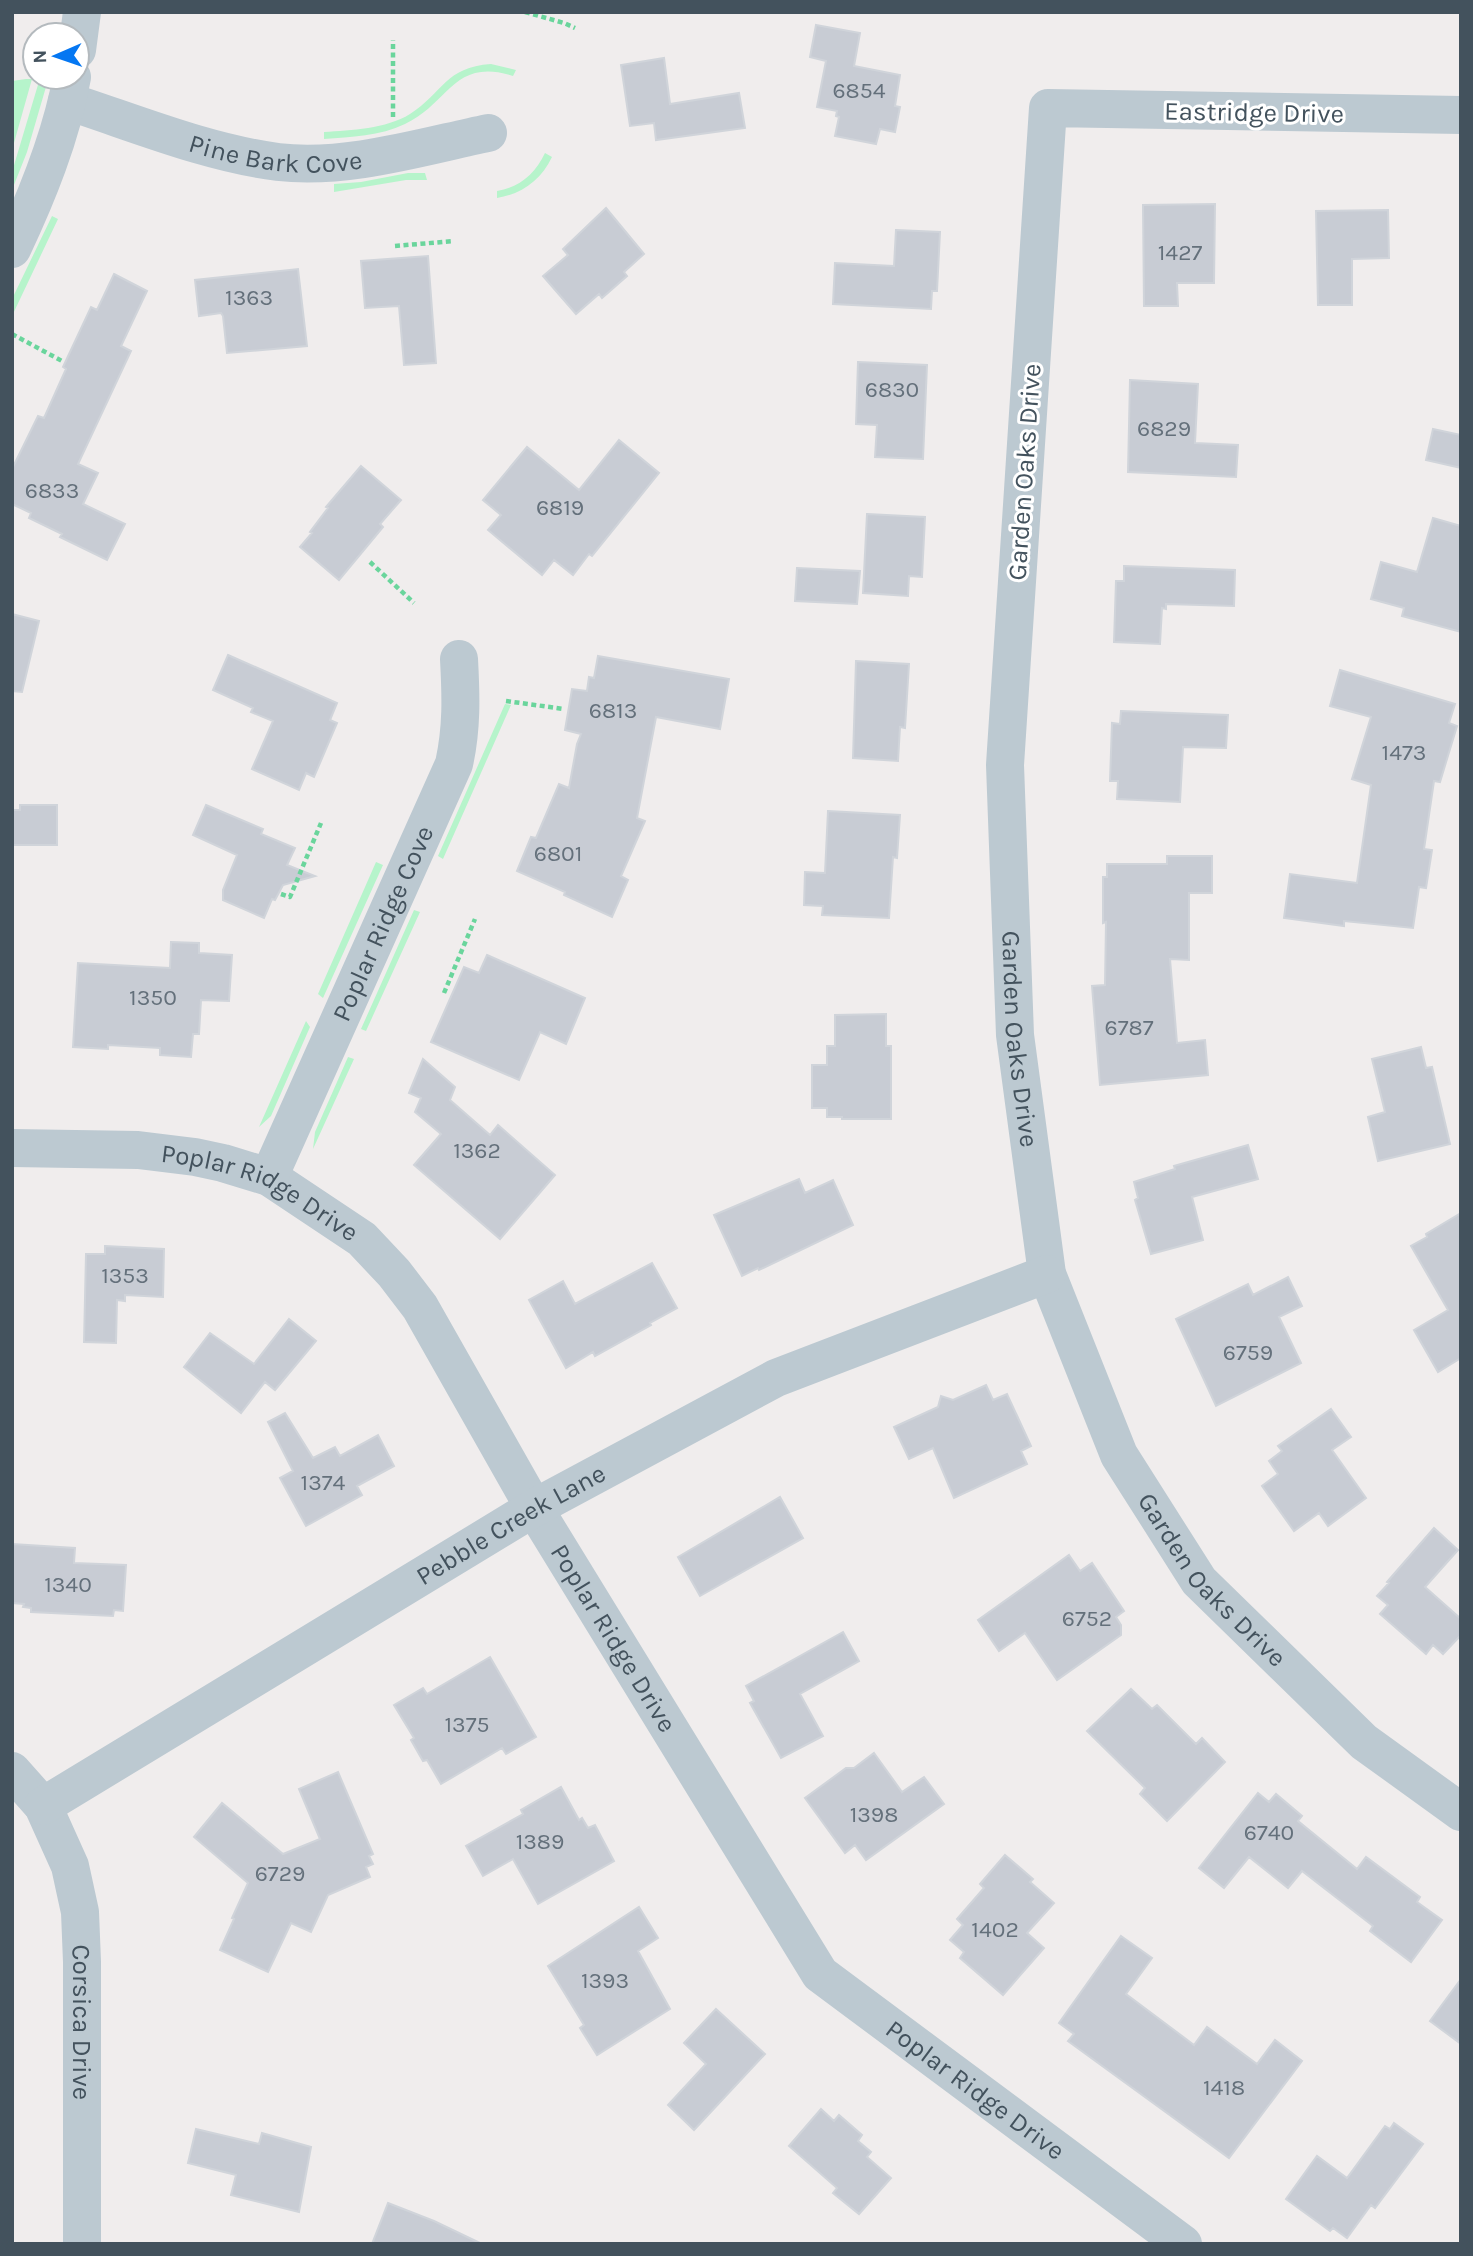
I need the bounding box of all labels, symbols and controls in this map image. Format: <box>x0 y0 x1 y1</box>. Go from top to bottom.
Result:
north arrow <box>21 21 91 91</box>
text: N <box>29 49 51 64</box>
house number: 6854 <box>832 77 886 104</box>
street label: Eastridge Drive <box>1164 95 1344 130</box>
street label: Pine Bark Cove <box>185 128 364 180</box>
house number: 1427 <box>1158 239 1202 266</box>
house number: 1363 <box>225 284 273 311</box>
street label: Garden Oaks Drive <box>1001 363 1048 582</box>
house number: 6830 <box>865 376 919 403</box>
house number: 6829 <box>1137 415 1191 442</box>
house number: 6833 <box>25 477 79 504</box>
house number: 6819 <box>536 494 584 521</box>
house number: 6813 <box>589 697 637 724</box>
house number: 1473 <box>1382 739 1426 766</box>
street label: Poplar Ridge Cove <box>326 821 440 1026</box>
house number: 6801 <box>534 840 582 867</box>
street label: Garden Oaks Drive <box>995 930 1045 1149</box>
house number: 1350 <box>129 984 177 1011</box>
house number: 6787 <box>1105 1014 1154 1041</box>
house number: 1362 <box>453 1137 501 1164</box>
street label: Poplar Ridge Drive <box>159 1138 364 1248</box>
house number: 1353 <box>101 1262 149 1289</box>
house number: 6759 <box>1223 1339 1273 1366</box>
street label: Pebble Creek Lane <box>411 1458 611 1592</box>
house number: 1374 <box>301 1469 346 1496</box>
street label: Garden Oaks Drive <box>1131 1487 1292 1673</box>
street label: Poplar Ridge Drive <box>544 1538 683 1738</box>
house number: 1340 <box>44 1571 92 1598</box>
house number: 6752 <box>1062 1605 1112 1632</box>
house number: 1375 <box>445 1711 489 1738</box>
house number: 1398 <box>850 1801 898 1828</box>
house number: 6740 <box>1244 1819 1294 1846</box>
house number: 1389 <box>516 1828 564 1855</box>
house number: 6729 <box>255 1860 305 1887</box>
house number: 1402 <box>971 1916 1019 1943</box>
street label: Corsica Drive <box>65 1944 97 2100</box>
house number: 1393 <box>581 1967 629 1994</box>
street label: Poplar Ridge Drive <box>880 2013 1071 2167</box>
house number: 1418 <box>1203 2074 1245 2101</box>

